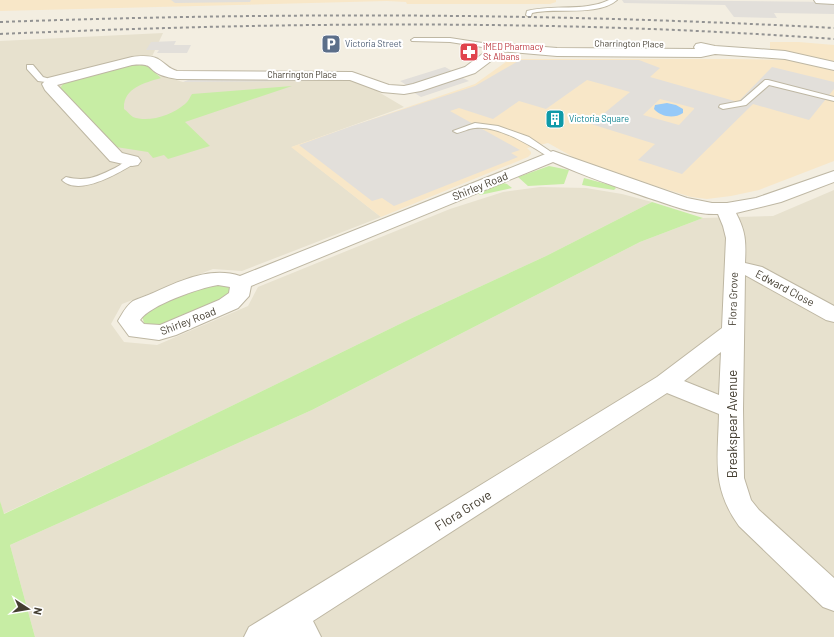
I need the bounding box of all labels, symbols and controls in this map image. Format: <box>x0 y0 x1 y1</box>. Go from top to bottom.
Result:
parking icon: Victoria Street <box>320 33 342 55</box>
street label: Charrington Place <box>594 37 664 50</box>
place label: Victoria Street <box>345 38 402 49</box>
pharmacy icon: iMED Pharmacy St Albans <box>458 41 480 63</box>
place label: iMED Pharmacy St Albans <box>483 41 543 62</box>
street label: Charrington Place <box>267 69 337 80</box>
building icon: Victoria Square <box>544 108 566 130</box>
place label: Victoria Square <box>569 113 629 124</box>
street label: Shirley Road <box>450 168 510 203</box>
street label: Edward Close <box>754 267 817 309</box>
street label: Flora Grove <box>725 272 740 326</box>
street label: Shirley Road <box>158 304 218 337</box>
street label: Breakspear Avenue <box>724 370 740 478</box>
street label: Flora Grove <box>432 486 494 534</box>
north arrow <box>8 589 48 629</box>
text: N <box>31 606 45 616</box>

